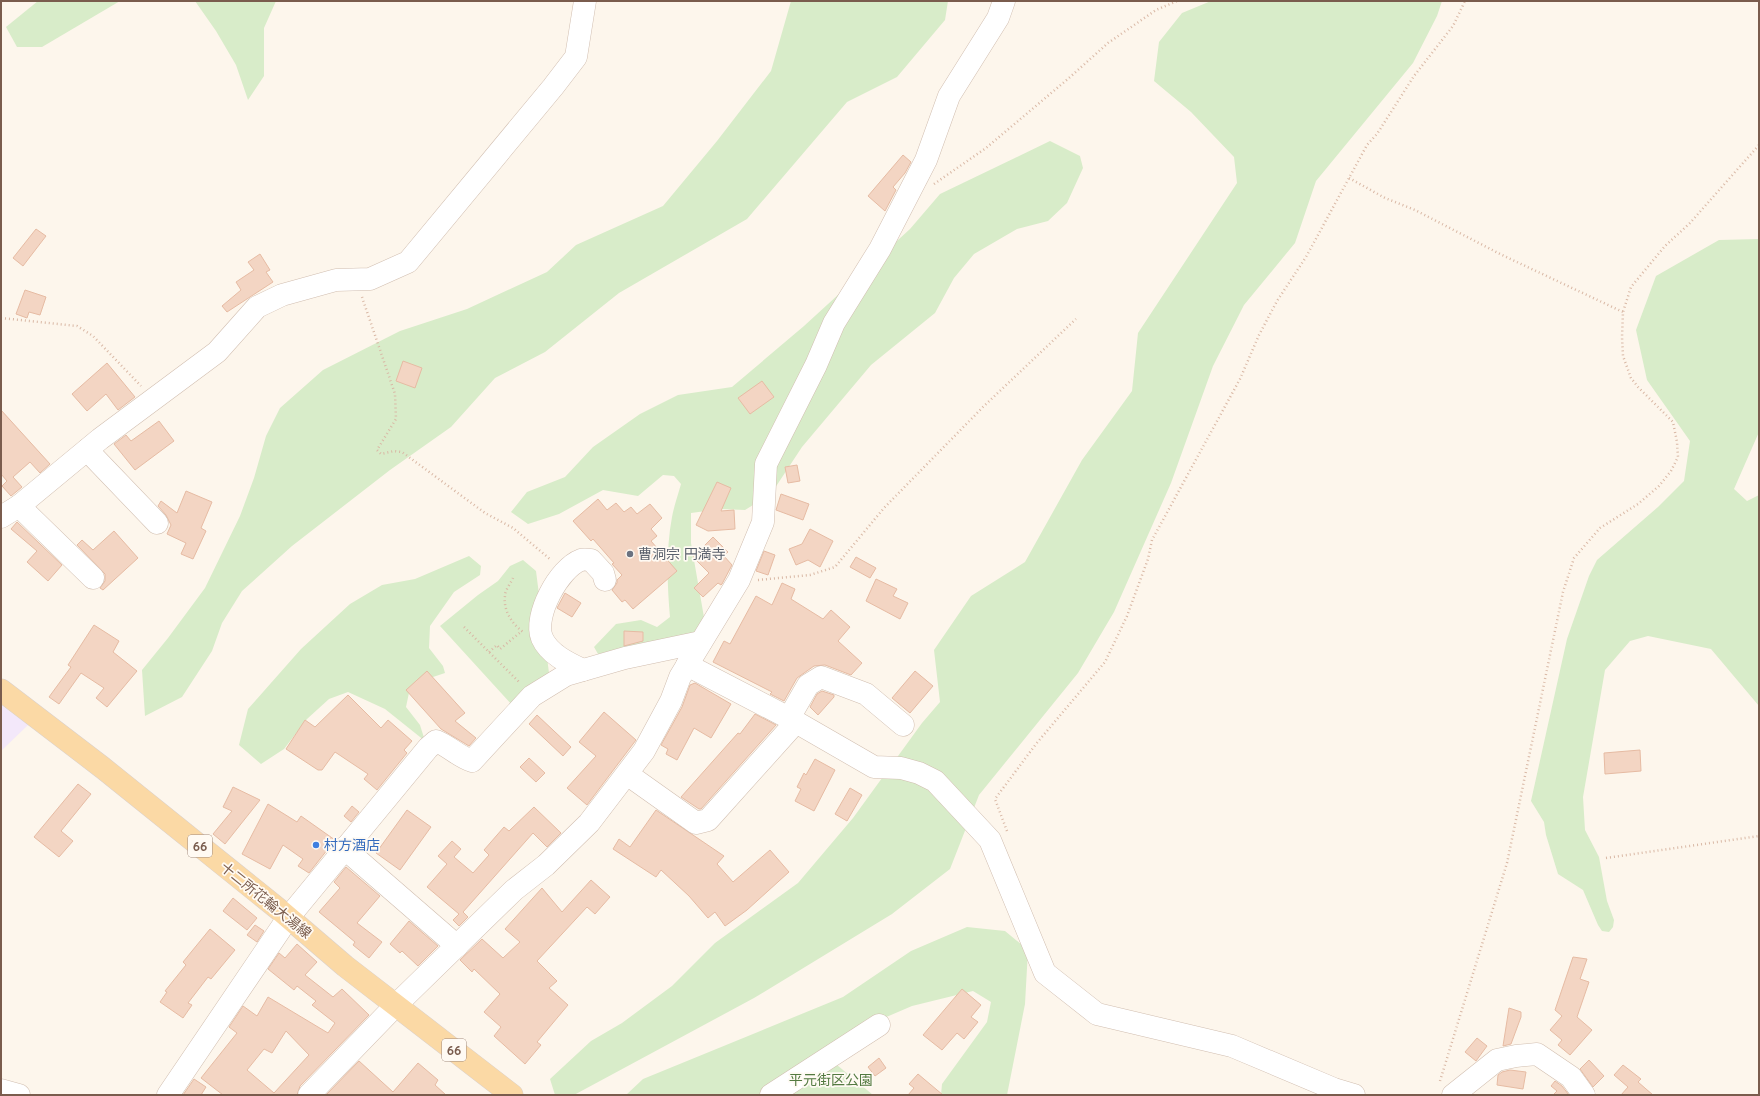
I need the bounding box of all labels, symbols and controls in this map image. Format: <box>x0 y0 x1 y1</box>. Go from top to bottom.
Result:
place label: 曹洞宗 円満寺 <box>638 545 726 563</box>
marker: 曹洞宗 円満寺 <box>625 549 635 559</box>
road number: 66 <box>188 835 212 857</box>
place label: 村方酒店 <box>324 836 380 854</box>
marker: 村方酒店 <box>311 840 321 850</box>
street label: 十二所花輪大湯線 <box>217 858 315 942</box>
road number: 66 <box>442 1039 466 1061</box>
park label: 平元街区公園 <box>789 1071 873 1089</box>

